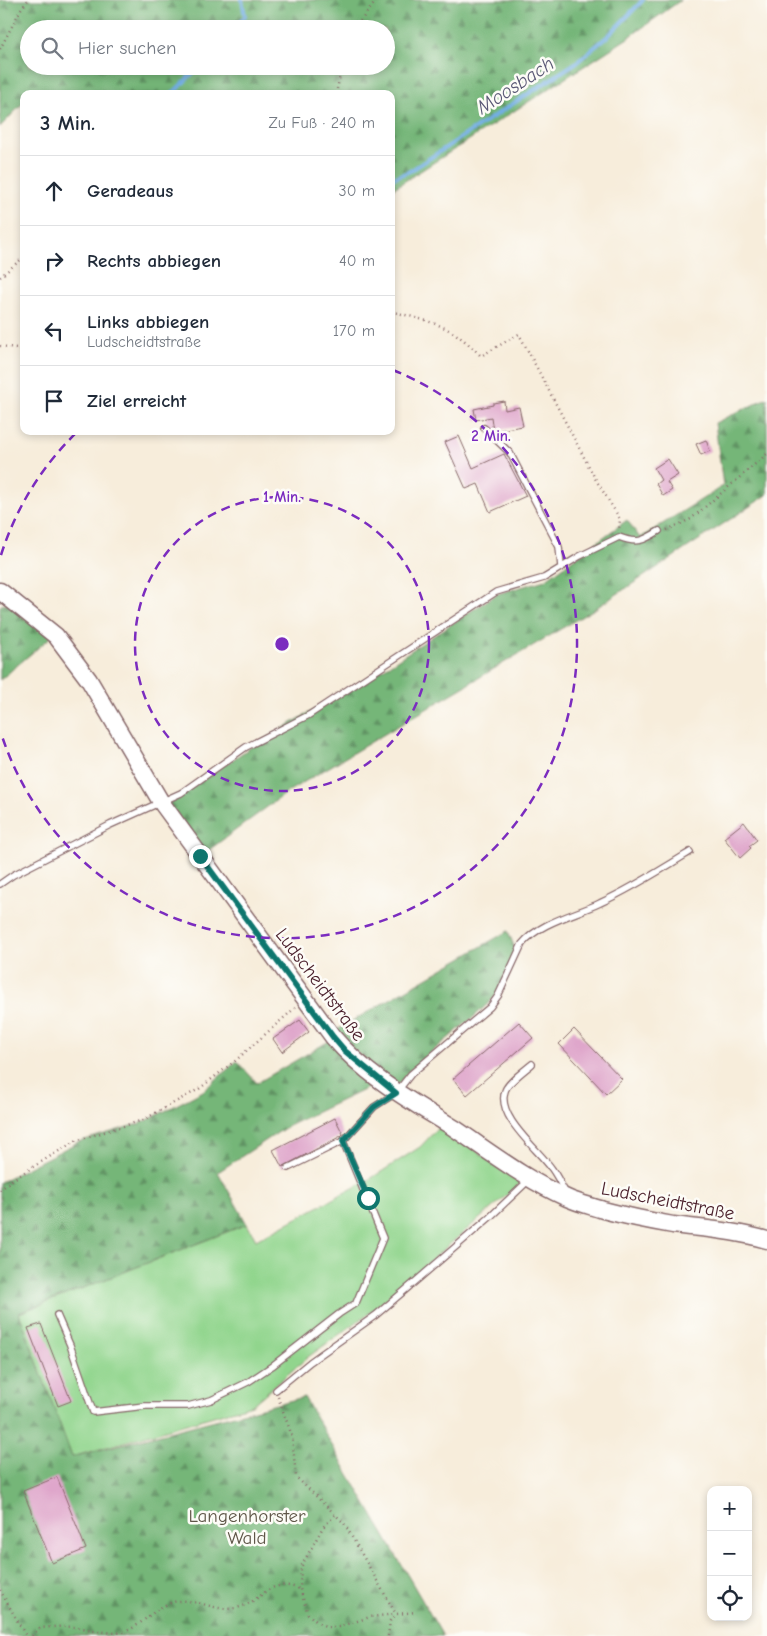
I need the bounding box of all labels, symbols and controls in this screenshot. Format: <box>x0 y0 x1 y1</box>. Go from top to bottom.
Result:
search box <box>20 20 395 75</box>
icon: search <box>38 34 66 62</box>
text: Hier suchen <box>78 37 176 59</box>
water label: Moosbach <box>471 52 558 120</box>
text: 3 Min. <box>40 111 95 135</box>
text: Zu Fuß · 240 m <box>268 114 375 132</box>
icon: ahead <box>40 177 68 205</box>
text: Geradeaus <box>87 180 173 202</box>
text: 30 m <box>339 182 375 200</box>
icon: right <box>40 247 68 275</box>
text: Rechts abbiegen <box>87 250 221 272</box>
text: 40 m <box>339 252 375 270</box>
text: Links abbiegen <box>87 311 209 333</box>
icon: left <box>40 317 68 345</box>
text: 170 m <box>333 322 375 340</box>
text: Ludscheidtstraße <box>87 333 201 351</box>
icon: arrive <box>40 387 68 415</box>
text: Ziel erreicht <box>87 390 186 412</box>
text: 2 Min. <box>471 427 511 445</box>
text: 1 Min. <box>263 488 301 506</box>
centre of rings <box>273 635 291 653</box>
route end <box>189 845 212 868</box>
street label: Ludscheidtstraße <box>271 924 370 1045</box>
street label: Ludscheidtstraße <box>599 1177 736 1225</box>
route start <box>357 1187 380 1210</box>
map controls <box>707 1486 752 1621</box>
button: + <box>707 1486 752 1531</box>
park label: Langenhorster Wald <box>188 1505 306 1549</box>
button: − <box>707 1531 752 1576</box>
button: locate <box>707 1576 752 1621</box>

